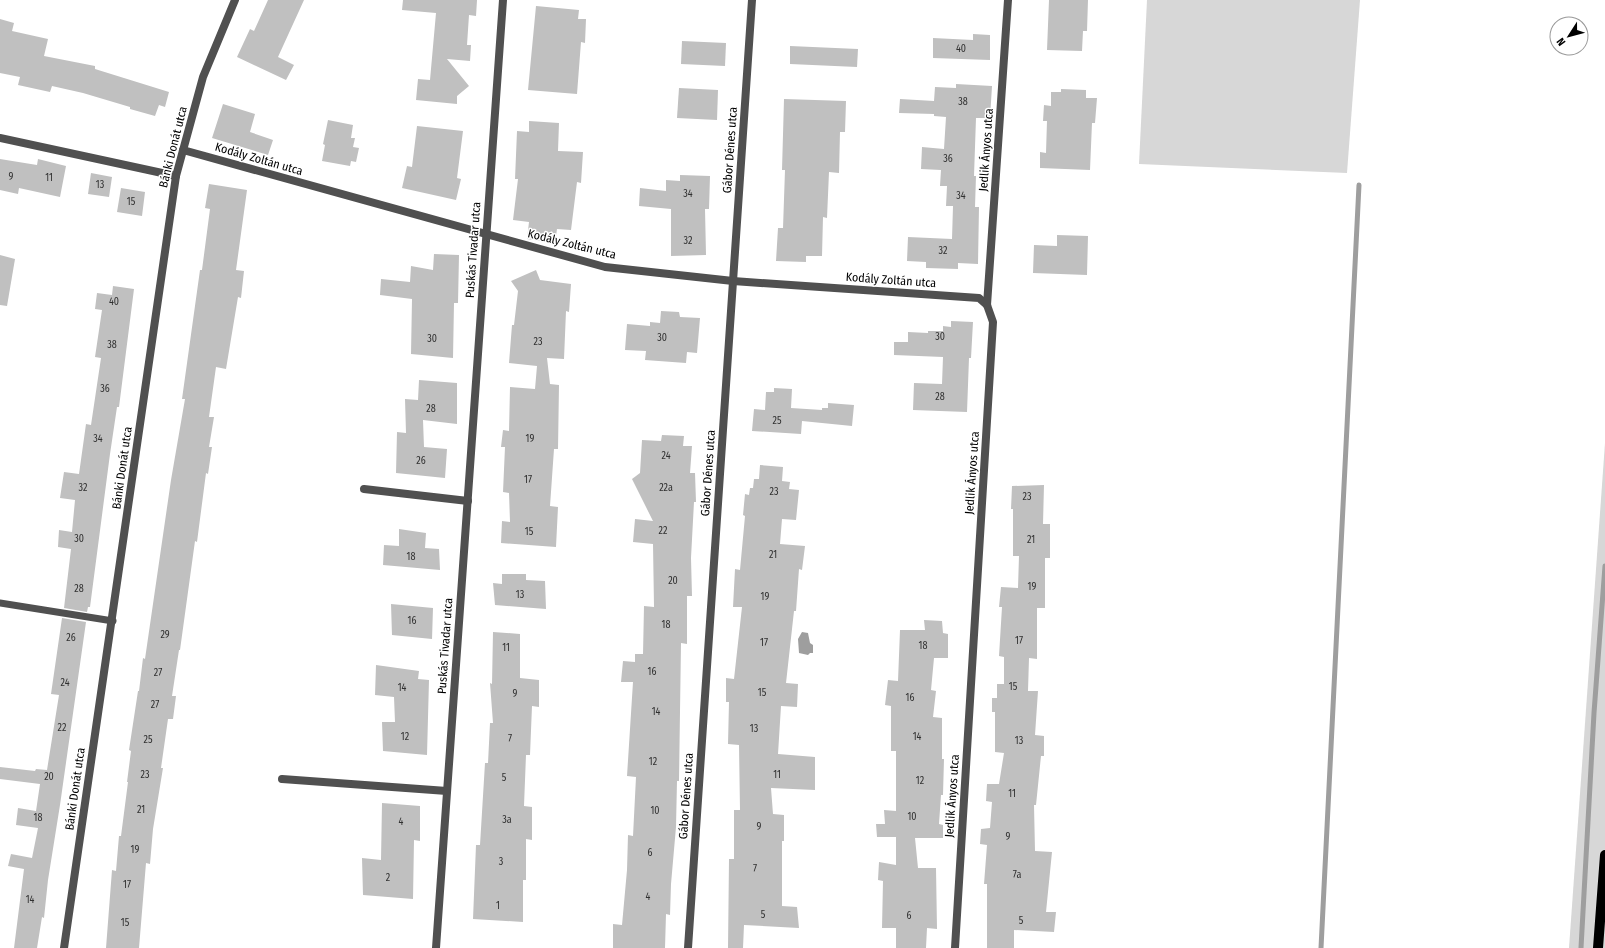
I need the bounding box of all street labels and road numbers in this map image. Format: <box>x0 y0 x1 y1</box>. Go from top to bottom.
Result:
street label: Bánki Donát utca <box>156 105 190 189</box>
street label: Gábor Dénes utca <box>720 106 740 194</box>
street label: Jedlik Ányos utca <box>975 108 996 192</box>
street label: Kodály Zoltán utca <box>214 140 305 178</box>
street label: Puskás Tivadar utca <box>463 201 483 299</box>
street label: Kodály Zoltán utca <box>526 226 618 262</box>
street label: Kodály Zoltán utca <box>845 270 937 290</box>
street label: Bánki Donát utca <box>109 426 135 510</box>
street label: Gábor Dénes utca <box>698 429 718 517</box>
street label: Jedlik Ányos utca <box>961 431 982 515</box>
street label: Puskás Tivadar utca <box>435 597 455 695</box>
street label: Bánki Donát utca <box>62 747 88 831</box>
street label: Gábor Dénes utca <box>676 752 696 840</box>
street label: Jedlik Ányos utca <box>941 754 962 838</box>

